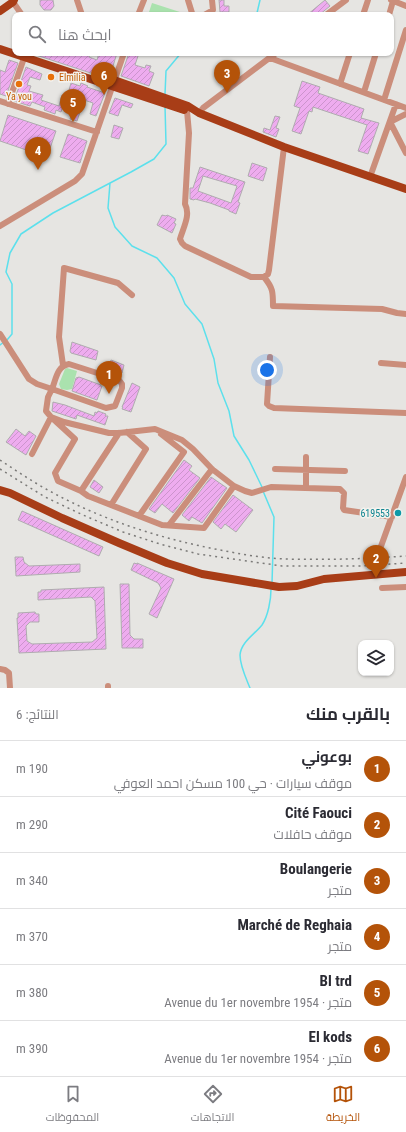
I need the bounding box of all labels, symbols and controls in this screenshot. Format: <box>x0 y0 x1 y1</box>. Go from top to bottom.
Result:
search box <box>12 12 394 56</box>
icon: search <box>26 23 48 45</box>
text: ابحث هنا <box>58 26 112 44</box>
pin: 3 <box>214 60 240 93</box>
pin: 6 <box>91 62 117 95</box>
marker: Elmilia <box>46 72 56 82</box>
place label: Elmilia <box>59 72 86 83</box>
marker: Ya you <box>14 79 24 89</box>
pin: 5 <box>60 89 86 122</box>
place label: Ya you <box>6 91 32 102</box>
pin: 4 <box>25 137 51 170</box>
your location <box>257 360 277 380</box>
pin: 1 <box>96 361 122 394</box>
place label: 619553 <box>360 508 390 519</box>
marker: 619553 <box>393 508 403 518</box>
pin: 2 <box>363 545 389 578</box>
map controls <box>358 640 394 676</box>
button: layers <box>358 640 394 676</box>
text: بالقرب منك <box>306 704 390 724</box>
text: النتائج: 6 <box>16 707 59 722</box>
text: بوعوني <box>301 748 352 766</box>
text: 190 m <box>16 761 48 776</box>
text: 1 <box>374 761 380 776</box>
text: موقف سيارات · حي 100 مسكن احمد العوفي <box>114 776 352 791</box>
text: Cité Faouci <box>285 804 352 822</box>
text: 290 m <box>16 817 48 832</box>
text: 2 <box>374 817 380 832</box>
text: موقف حافلات <box>274 827 352 842</box>
text: Boulangerie <box>280 860 352 878</box>
text: 340 m <box>16 873 48 888</box>
text: 3 <box>374 873 380 888</box>
text: متجر <box>328 883 352 898</box>
text: Marché de Reghaia <box>237 916 352 934</box>
text: 370 m <box>16 929 48 944</box>
text: 4 <box>374 929 380 944</box>
text: متجر <box>328 939 352 954</box>
text: Bl trd <box>319 972 352 990</box>
text: 380 m <box>16 985 48 1000</box>
text: 5 <box>374 985 380 1000</box>
text: متجر · Avenue du 1er novembre 1954 <box>164 995 352 1010</box>
text: El kods <box>309 1028 352 1046</box>
text: 390 m <box>16 1041 48 1056</box>
text: 6 <box>374 1041 380 1056</box>
text: متجر · Avenue du 1er novembre 1954 <box>164 1051 352 1066</box>
tab: المحفوظات <box>46 1083 99 1127</box>
tab: الاتجاهات <box>191 1083 234 1127</box>
tab: الخريطة <box>326 1083 360 1127</box>

